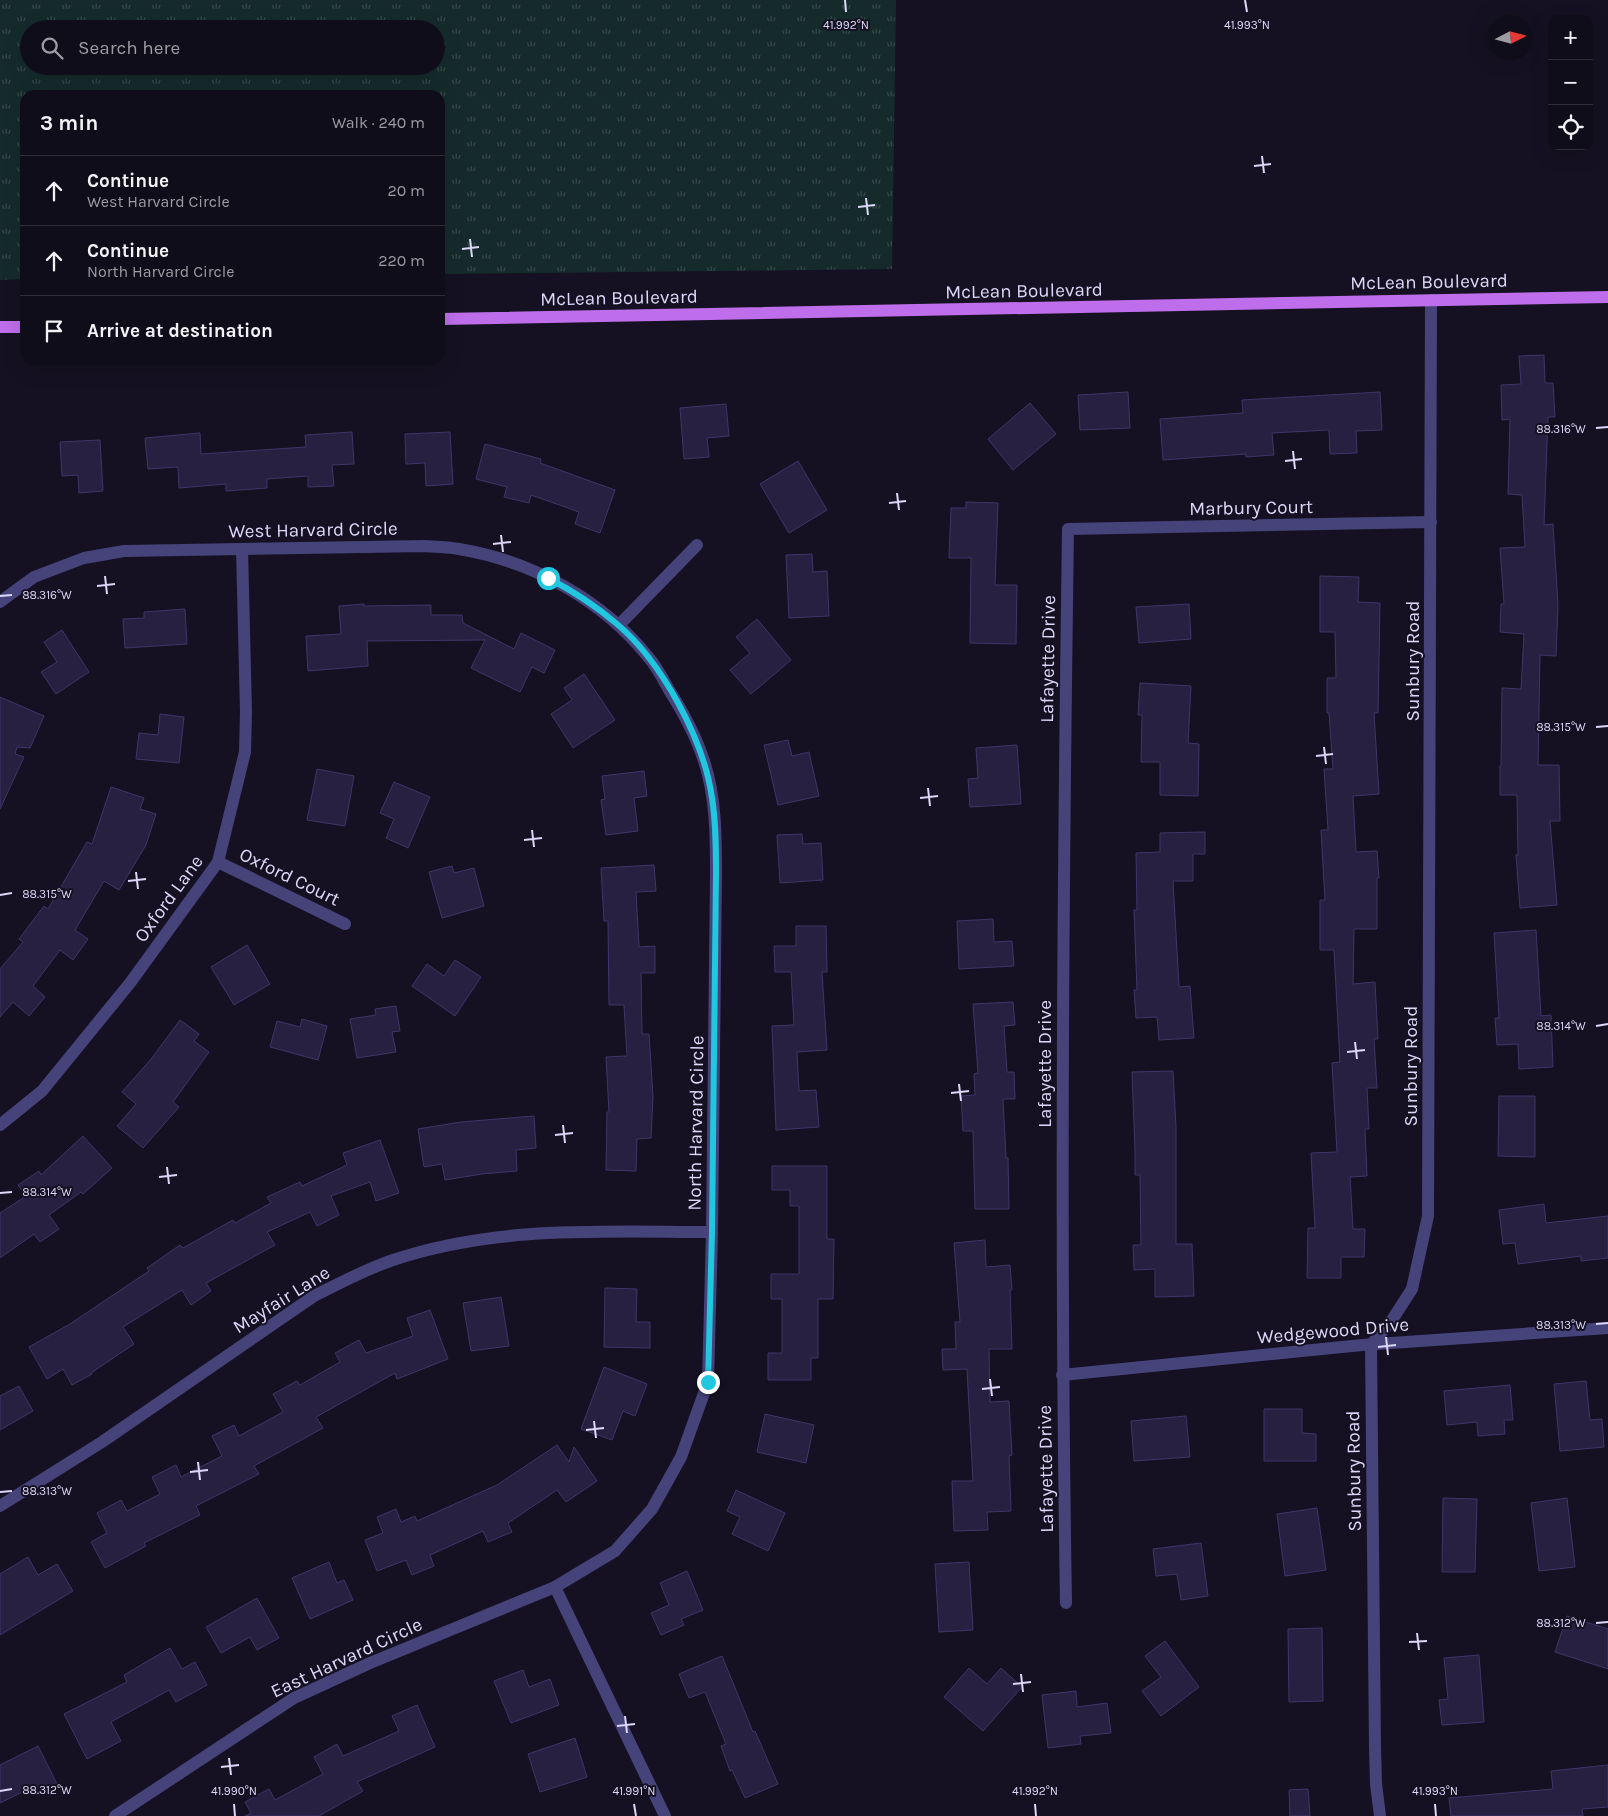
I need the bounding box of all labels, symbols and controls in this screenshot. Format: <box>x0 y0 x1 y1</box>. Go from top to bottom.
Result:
north arrow <box>1488 15 1533 60</box>
map controls <box>1548 15 1593 150</box>
button: + <box>1548 15 1593 60</box>
text: 41.992°N <box>823 18 869 32</box>
text: 41.993°N <box>1224 18 1270 32</box>
search box <box>20 20 445 75</box>
icon: search <box>38 34 66 62</box>
text: Search here <box>78 37 180 59</box>
button: − <box>1548 60 1593 105</box>
button: locate <box>1548 105 1593 150</box>
text: 3 min <box>40 111 98 135</box>
text: Walk · 240 m <box>332 113 425 132</box>
text: Continue <box>87 170 169 192</box>
icon: ahead <box>40 177 68 205</box>
text: 20 m <box>387 181 425 200</box>
text: West Harvard Circle <box>87 192 230 211</box>
text: Continue <box>87 240 169 262</box>
icon: ahead <box>40 247 68 275</box>
text: 220 m <box>378 251 425 270</box>
text: North Harvard Circle <box>87 262 234 281</box>
street label: McLean Boulevard <box>1350 270 1508 294</box>
street label: McLean Boulevard <box>945 279 1103 303</box>
street label: McLean Boulevard <box>540 286 698 310</box>
icon: arrive <box>40 317 68 345</box>
text: Arrive at destination <box>87 320 273 342</box>
text: 88.316°W <box>1536 422 1586 436</box>
street label: Marbury Court <box>1189 496 1313 520</box>
street label: West Harvard Circle <box>228 518 398 542</box>
route start <box>537 567 560 590</box>
text: 88.316°W <box>22 588 72 602</box>
street label: Lafayette Drive <box>1036 595 1060 723</box>
street label: Sunbury Road <box>1402 600 1424 722</box>
text: 88.315°W <box>1536 720 1586 734</box>
street label: Oxford Court <box>236 843 343 911</box>
street label: Oxford Lane <box>130 851 208 946</box>
text: 88.315°W <box>22 887 72 901</box>
street label: Lafayette Drive <box>1034 1000 1056 1128</box>
street label: Sunbury Road <box>1400 1005 1422 1127</box>
text: 88.314°W <box>1536 1019 1586 1033</box>
street label: North Harvard Circle <box>683 1035 709 1211</box>
text: 88.314°W <box>22 1185 72 1199</box>
street label: Mayfair Lane <box>229 1261 334 1338</box>
street label: Wedgewood Drive <box>1256 1313 1410 1349</box>
text: 88.313°W <box>1536 1318 1586 1332</box>
route end <box>697 1371 720 1394</box>
street label: Lafayette Drive <box>1034 1405 1058 1533</box>
street label: Sunbury Road <box>1342 1410 1366 1532</box>
text: 88.313°W <box>22 1484 72 1498</box>
street label: East Harvard Circle <box>267 1613 426 1703</box>
text: 88.312°W <box>1536 1616 1586 1630</box>
text: 88.312°W <box>22 1783 72 1797</box>
text: 41.990°N <box>211 1784 257 1798</box>
text: 41.991°N <box>613 1784 656 1798</box>
text: 41.992°N <box>1012 1784 1058 1798</box>
text: 41.993°N <box>1412 1784 1458 1798</box>

